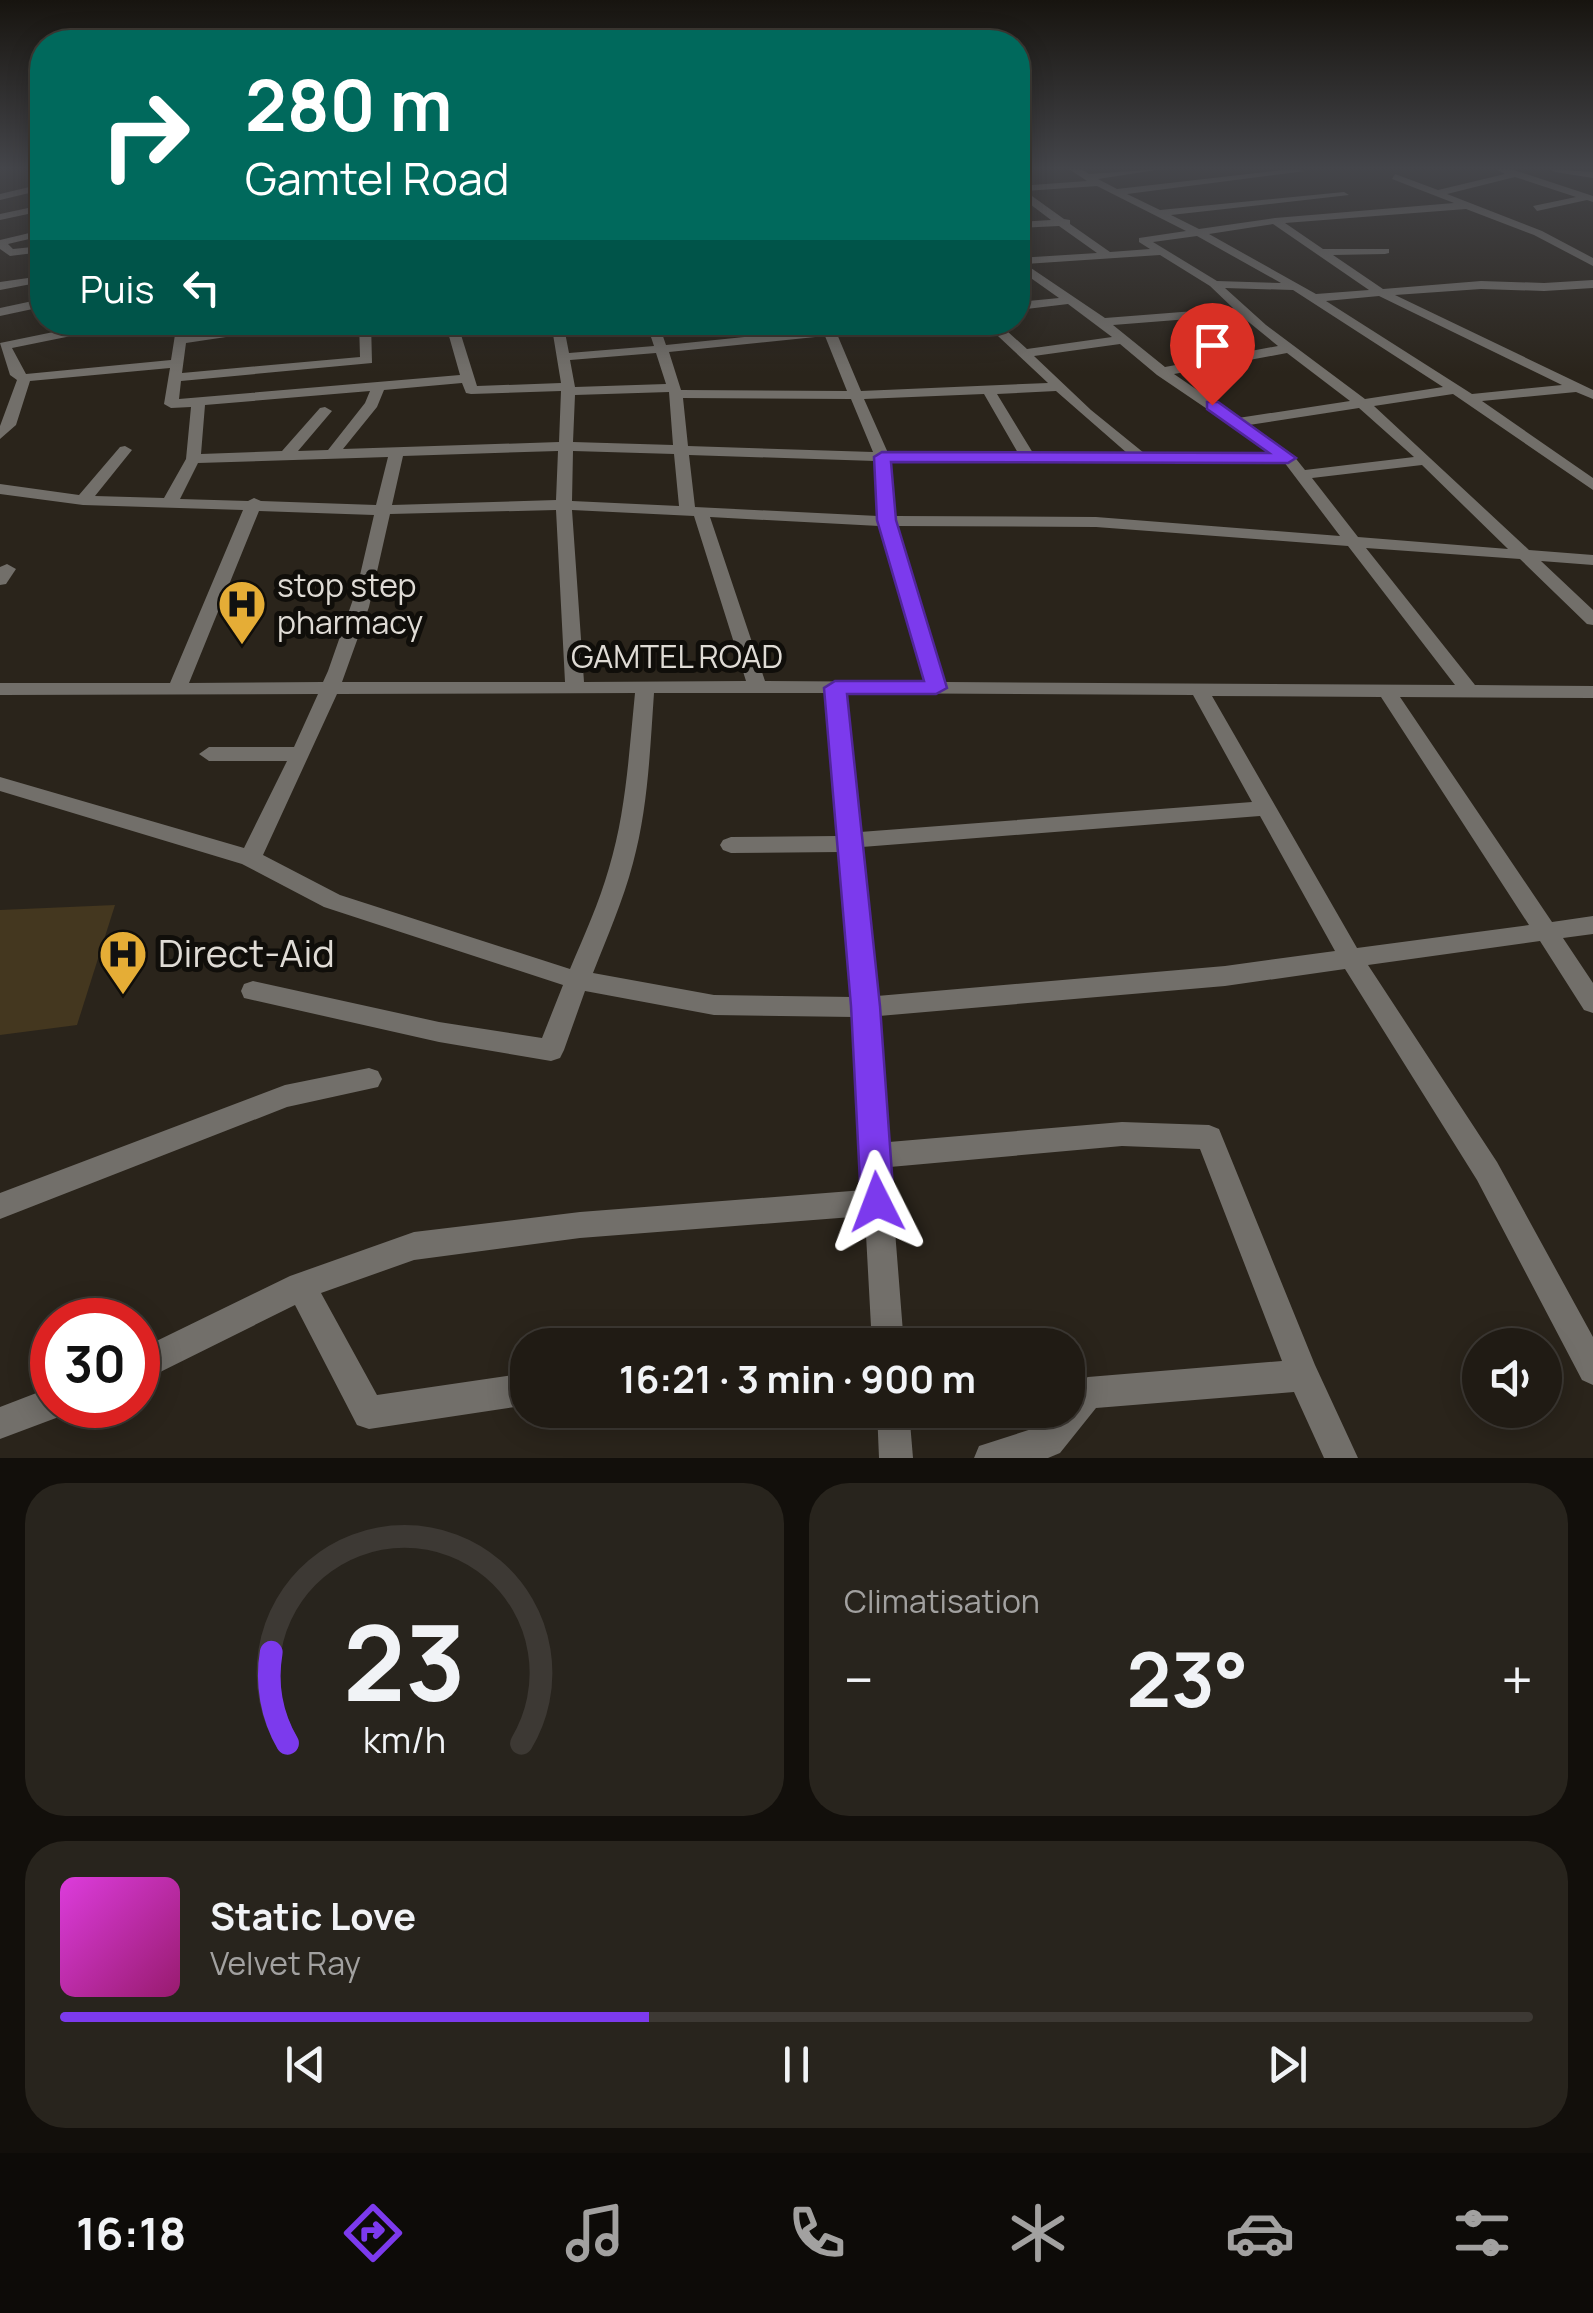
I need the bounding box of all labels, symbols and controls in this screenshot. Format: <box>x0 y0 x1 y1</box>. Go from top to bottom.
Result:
text: 280 m <box>245 56 453 152</box>
icon: right <box>80 70 210 200</box>
text: Gamtel Road <box>245 147 509 209</box>
icon: left <box>174 260 229 315</box>
text: Puis <box>80 262 154 314</box>
pin <box>1170 303 1255 406</box>
icon: arrive <box>1185 318 1240 373</box>
place label: stop step pharmacy <box>277 563 423 644</box>
hospital icon: stop step pharmacy <box>216 578 268 646</box>
street label: GAMTEL ROAD <box>571 634 783 678</box>
place label: Direct-Aid <box>158 926 335 978</box>
hospital icon: Direct-Aid <box>97 928 149 996</box>
position arrow <box>825 1150 929 1254</box>
speed limit sign: 30 <box>30 1298 160 1428</box>
map controls <box>1462 1328 1562 1428</box>
button: sound <box>1462 1328 1562 1428</box>
text: 16:21 · 3 min · 900 m <box>619 1352 976 1404</box>
text: Climatisation <box>844 1579 1040 1623</box>
text: 23 <box>343 1590 466 1732</box>
text: 23° <box>1126 1627 1249 1730</box>
text: − <box>844 1641 874 1717</box>
text: + <box>1501 1641 1533 1717</box>
text: km/h <box>363 1715 446 1764</box>
text: Static Love <box>210 1889 416 1941</box>
text: Velvet Ray <box>210 1941 361 1985</box>
icon: previous <box>278 2037 333 2092</box>
icon: pause <box>769 2037 824 2092</box>
icon: next <box>1260 2037 1315 2092</box>
icon: directions <box>338 2198 408 2268</box>
icon: music <box>560 2198 630 2268</box>
icon: phone <box>782 2198 852 2268</box>
icon: climate <box>1003 2198 1073 2268</box>
icon: car <box>1225 2198 1295 2268</box>
icon: filters <box>1447 2198 1517 2268</box>
text: 16:18 <box>76 2202 186 2264</box>

